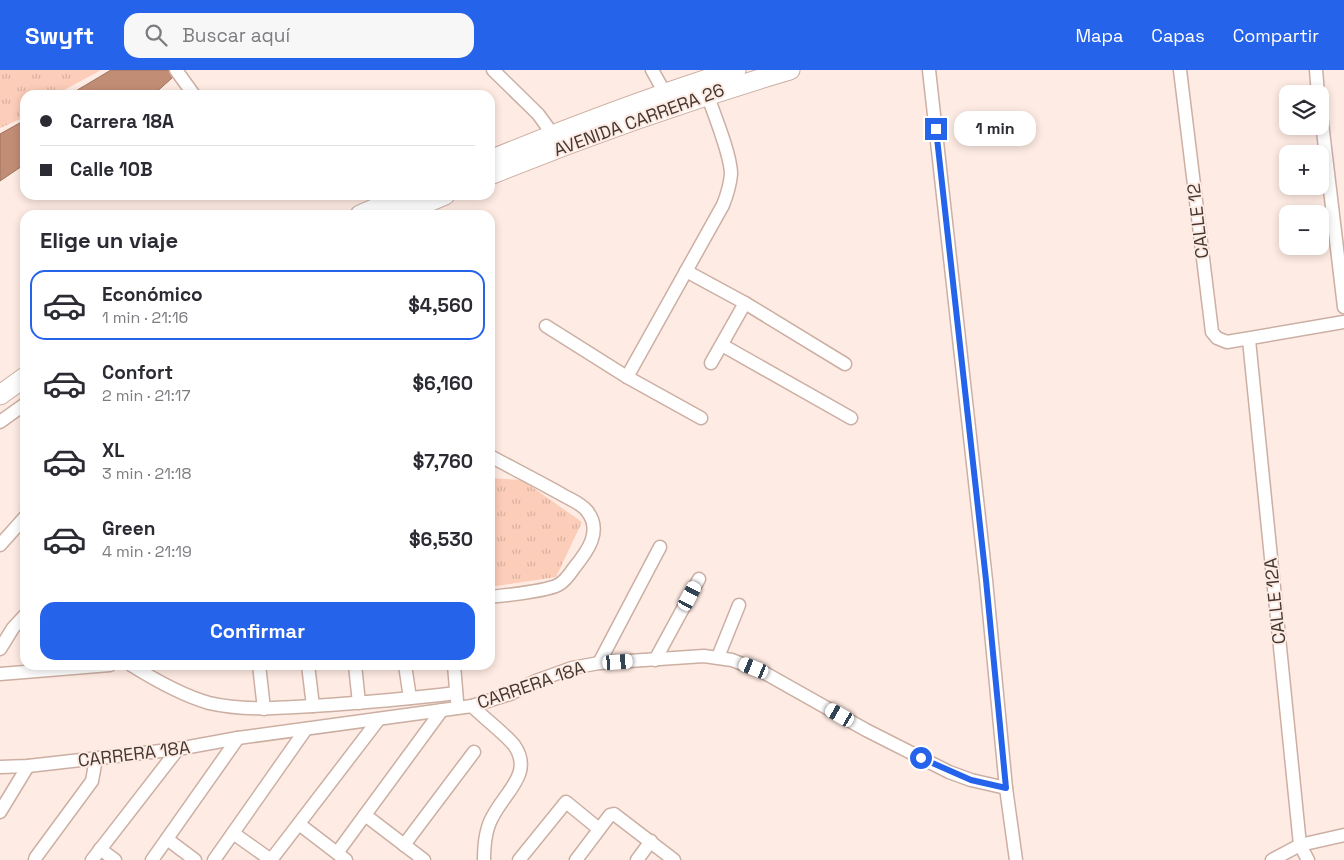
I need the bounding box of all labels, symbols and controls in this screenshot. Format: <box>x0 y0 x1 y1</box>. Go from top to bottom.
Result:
search box <box>124 13 474 58</box>
text: Swyft <box>25 20 94 51</box>
icon: search <box>142 21 170 49</box>
text: Buscar aquí <box>182 23 290 48</box>
text: Mapa <box>1075 24 1123 47</box>
text: Capas <box>1151 24 1205 47</box>
text: Compartir <box>1233 24 1319 47</box>
street label: AVENIDA CARRERA 26 <box>550 78 727 161</box>
map controls <box>1279 85 1329 255</box>
button: layers <box>1279 85 1329 135</box>
text: Carrera 18A <box>70 109 174 134</box>
callout: 1 min <box>954 112 1036 146</box>
route end <box>925 118 947 140</box>
text: 1 min <box>975 118 1015 139</box>
button: + <box>1279 145 1329 195</box>
text: Calle 10B <box>70 157 153 182</box>
street label: CALLE 12 <box>1181 182 1214 260</box>
button: − <box>1279 205 1329 255</box>
text: Elige un viaje <box>40 226 178 254</box>
text: Económico <box>102 282 203 307</box>
icon: car <box>42 283 87 328</box>
text: $4,560 <box>408 293 473 318</box>
text: 1 min · 21:16 <box>102 307 188 328</box>
text: Confort <box>102 360 173 385</box>
icon: car <box>42 361 87 406</box>
text: $6,160 <box>413 371 473 396</box>
text: 2 min · 21:17 <box>102 385 191 406</box>
text: XL <box>102 438 125 463</box>
icon: car <box>42 439 87 484</box>
text: $7,760 <box>413 449 473 474</box>
text: 3 min · 21:18 <box>102 463 192 484</box>
text: Green <box>102 516 155 541</box>
icon: car <box>42 517 87 562</box>
text: $6,530 <box>409 527 473 552</box>
text: 4 min · 21:19 <box>102 541 192 562</box>
street label: CALLE 12A <box>1259 557 1290 645</box>
car <box>676 579 703 613</box>
button: Confirmar <box>40 602 475 660</box>
car <box>602 653 633 671</box>
street label: CARRERA 18A <box>474 655 588 714</box>
car <box>737 655 770 681</box>
car <box>823 701 856 729</box>
street label: CARRERA 18A <box>77 735 191 772</box>
route start <box>910 747 932 769</box>

